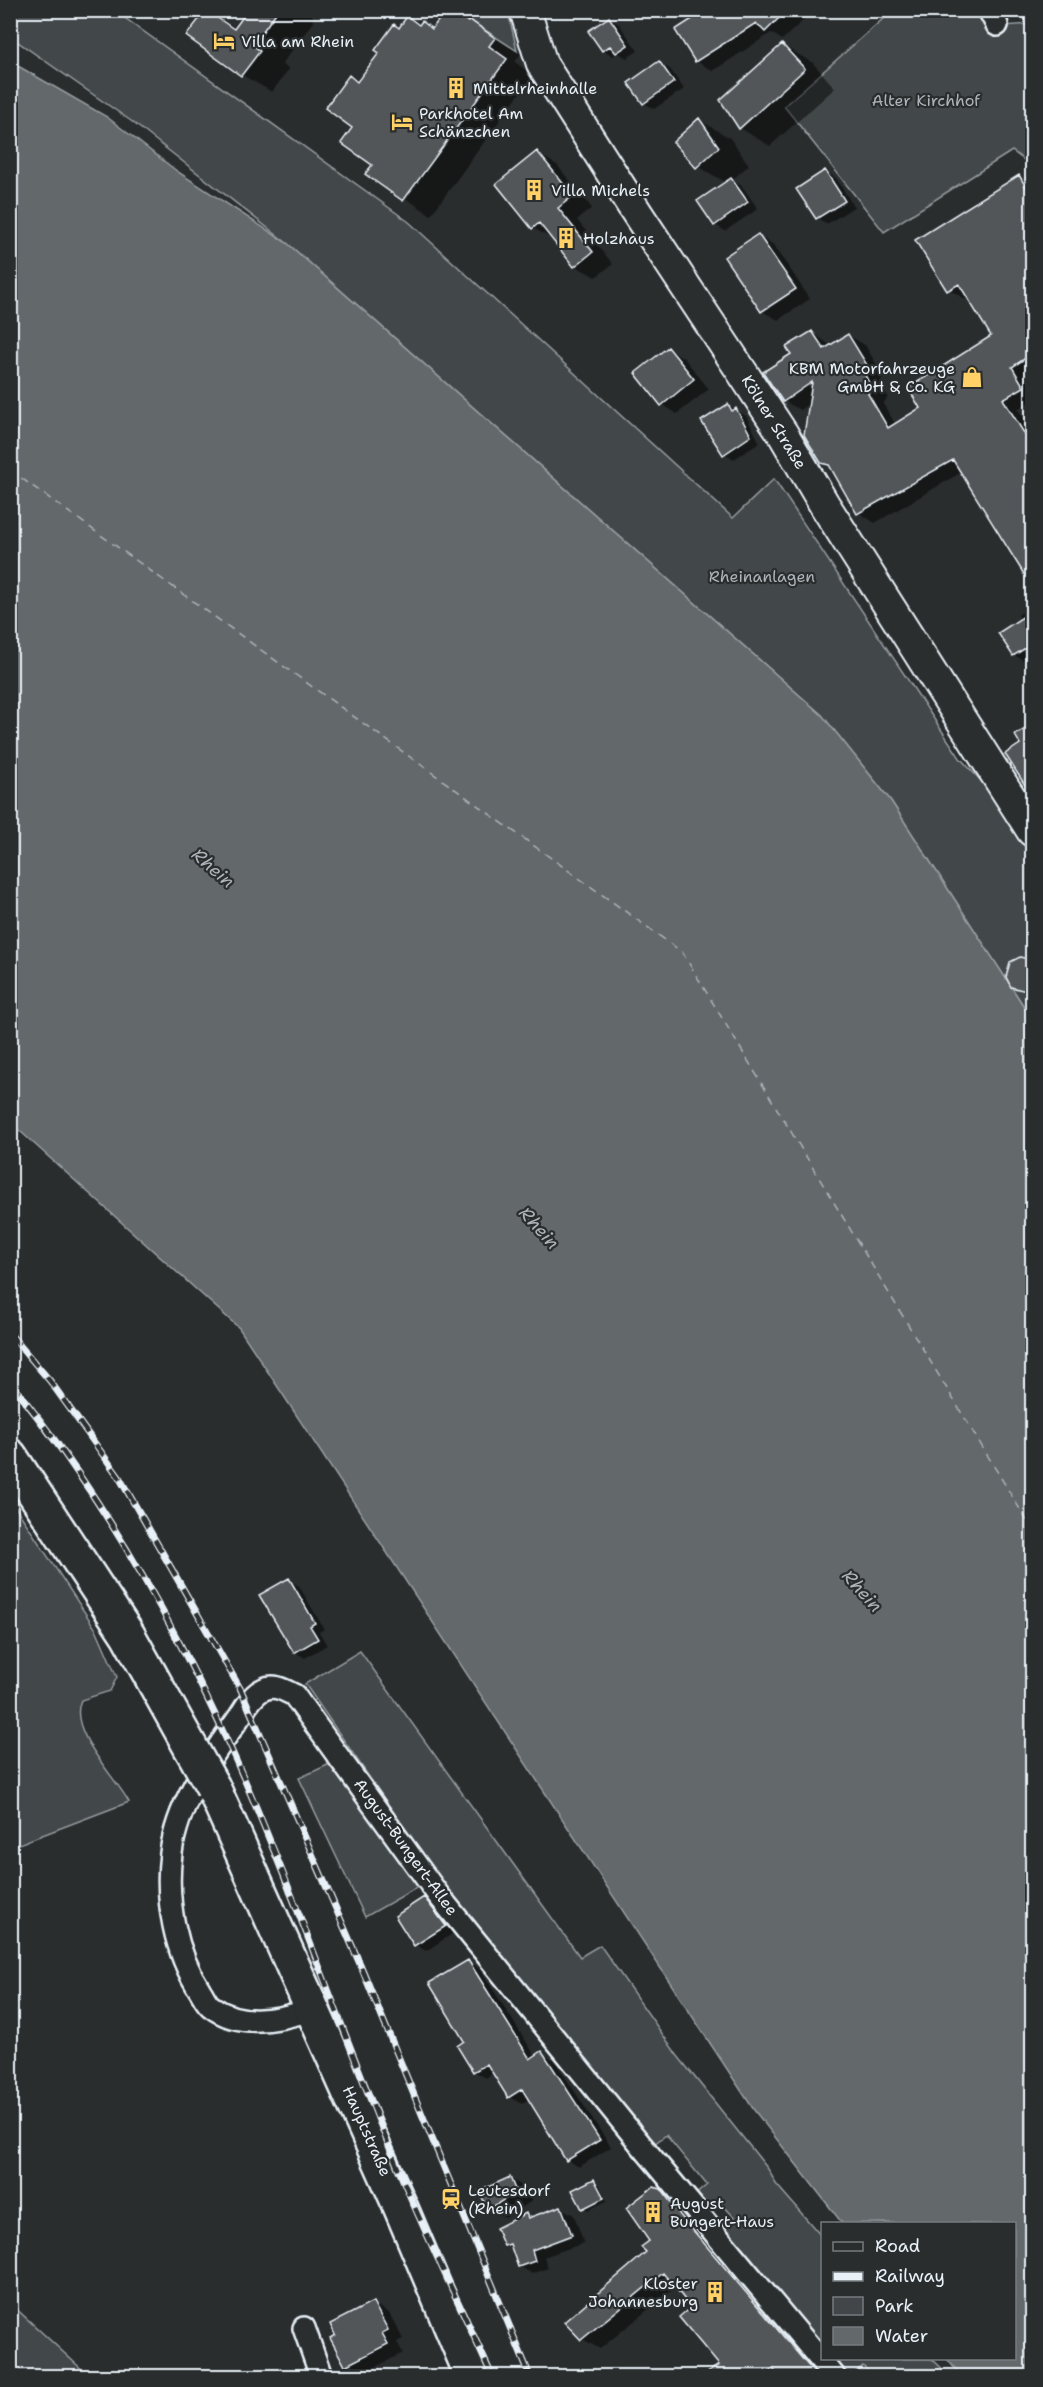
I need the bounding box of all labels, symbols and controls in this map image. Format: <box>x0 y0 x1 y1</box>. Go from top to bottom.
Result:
hotel icon: Villa am Rhein <box>212 29 236 53</box>
place label: Villa am Rhein <box>241 31 354 52</box>
building icon: Mittelrheinhalle <box>444 76 468 100</box>
place label: Mittelrheinhalle <box>473 78 597 99</box>
park label: Alter Kirchhof <box>872 90 981 111</box>
place label: Parkhotel Am Schänzchen <box>419 103 524 142</box>
hotel icon: Parkhotel Am Schänzchen <box>390 110 414 134</box>
building icon: Villa Michels <box>522 178 546 202</box>
place label: Villa Michels <box>551 180 650 201</box>
building icon: Holzhaus <box>554 226 578 250</box>
place label: Holzhaus <box>583 228 655 249</box>
place label: KBM Motorfahrzeuge GmbH & Co. KG <box>789 358 955 397</box>
shop icon: KBM Motorfahrzeuge GmbH & Co. KG <box>960 365 984 389</box>
street label: Kölner Straße <box>737 371 811 473</box>
park label: Rheinanlagen <box>709 566 815 587</box>
water label: Rhein <box>186 843 240 893</box>
water label: Rhein <box>514 1202 564 1254</box>
water label: Rhein <box>837 1565 887 1617</box>
street label: August-Bungert-Allee <box>349 1774 463 1920</box>
street label: Hauptstraße <box>338 2083 396 2179</box>
place label: Leutesdorf (Rhein) <box>468 2180 551 2219</box>
station icon: Leutesdorf (Rhein) <box>439 2187 463 2211</box>
place label: August Bungert-Haus <box>670 2193 774 2232</box>
building icon: August Bungert-Haus <box>641 2200 665 2224</box>
legend <box>821 2222 1016 2360</box>
text: Road <box>875 2234 920 2258</box>
text: Railway <box>875 2264 945 2288</box>
place label: Kloster Johannesburg <box>588 2273 698 2312</box>
building icon: Kloster Johannesburg <box>703 2280 727 2304</box>
text: Park <box>875 2294 914 2318</box>
text: Water <box>875 2324 928 2348</box>

